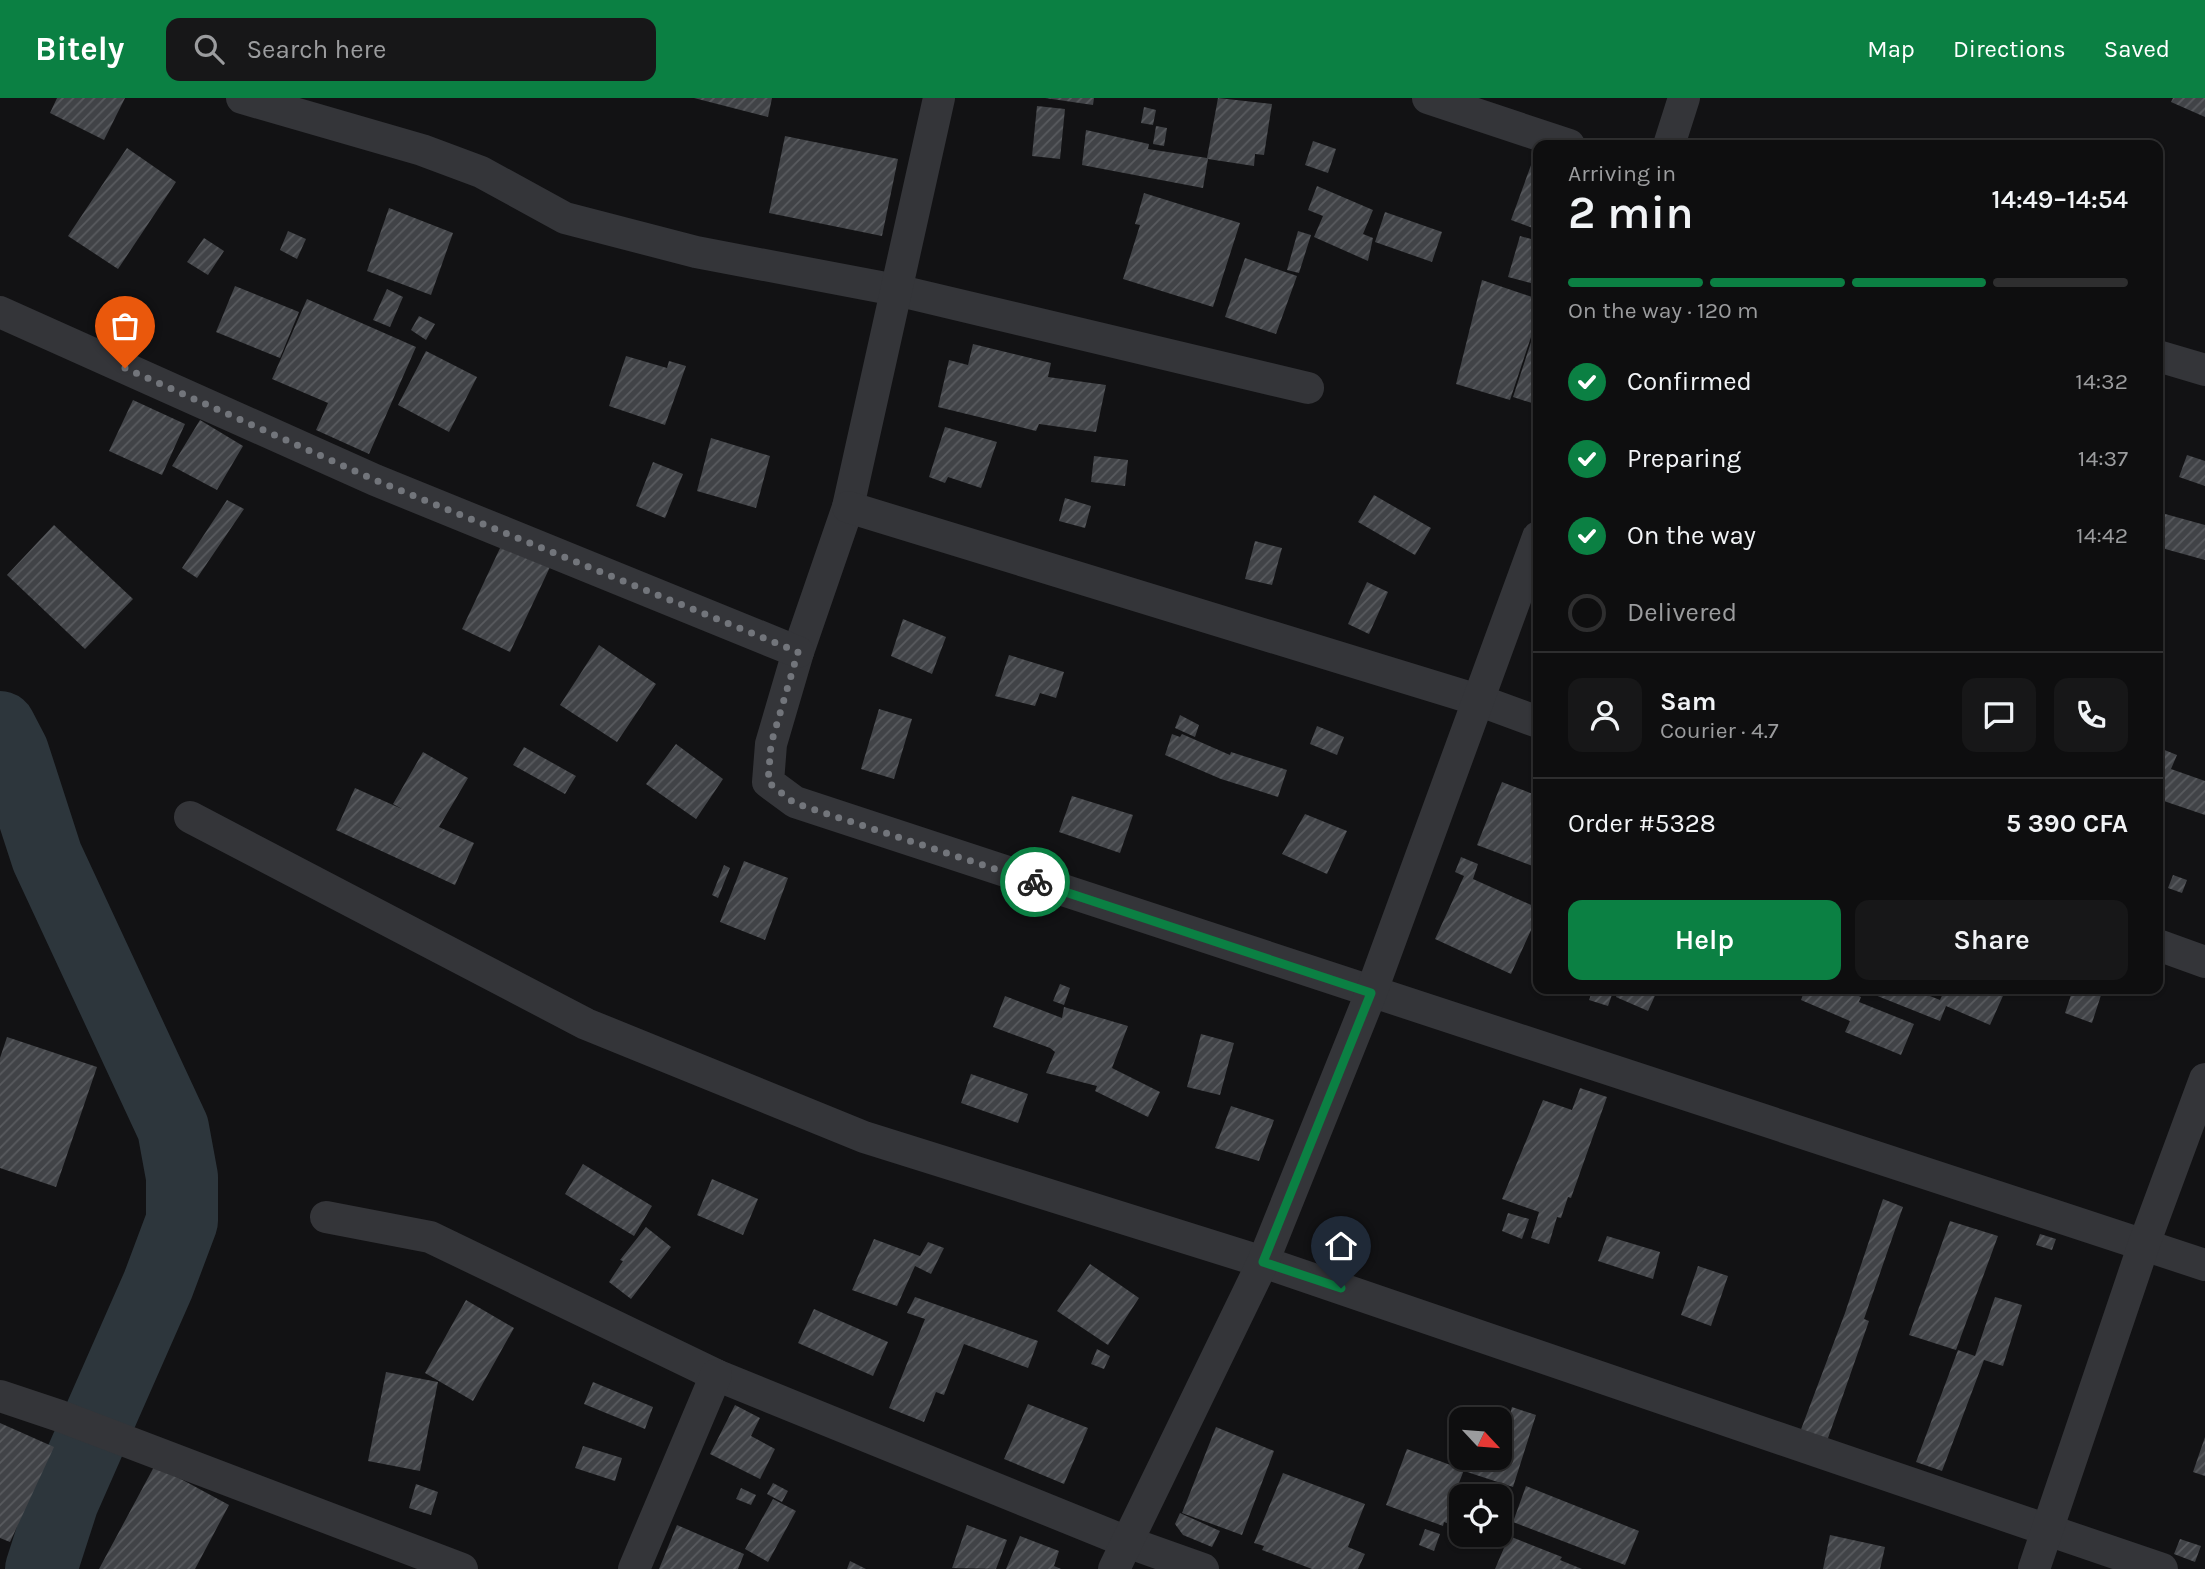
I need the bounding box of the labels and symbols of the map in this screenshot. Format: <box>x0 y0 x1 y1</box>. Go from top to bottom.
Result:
pin <box>95 296 155 368</box>
courier <box>1000 847 1070 917</box>
pin <box>1311 1216 1371 1288</box>
north arrow <box>1449 1407 1512 1470</box>

